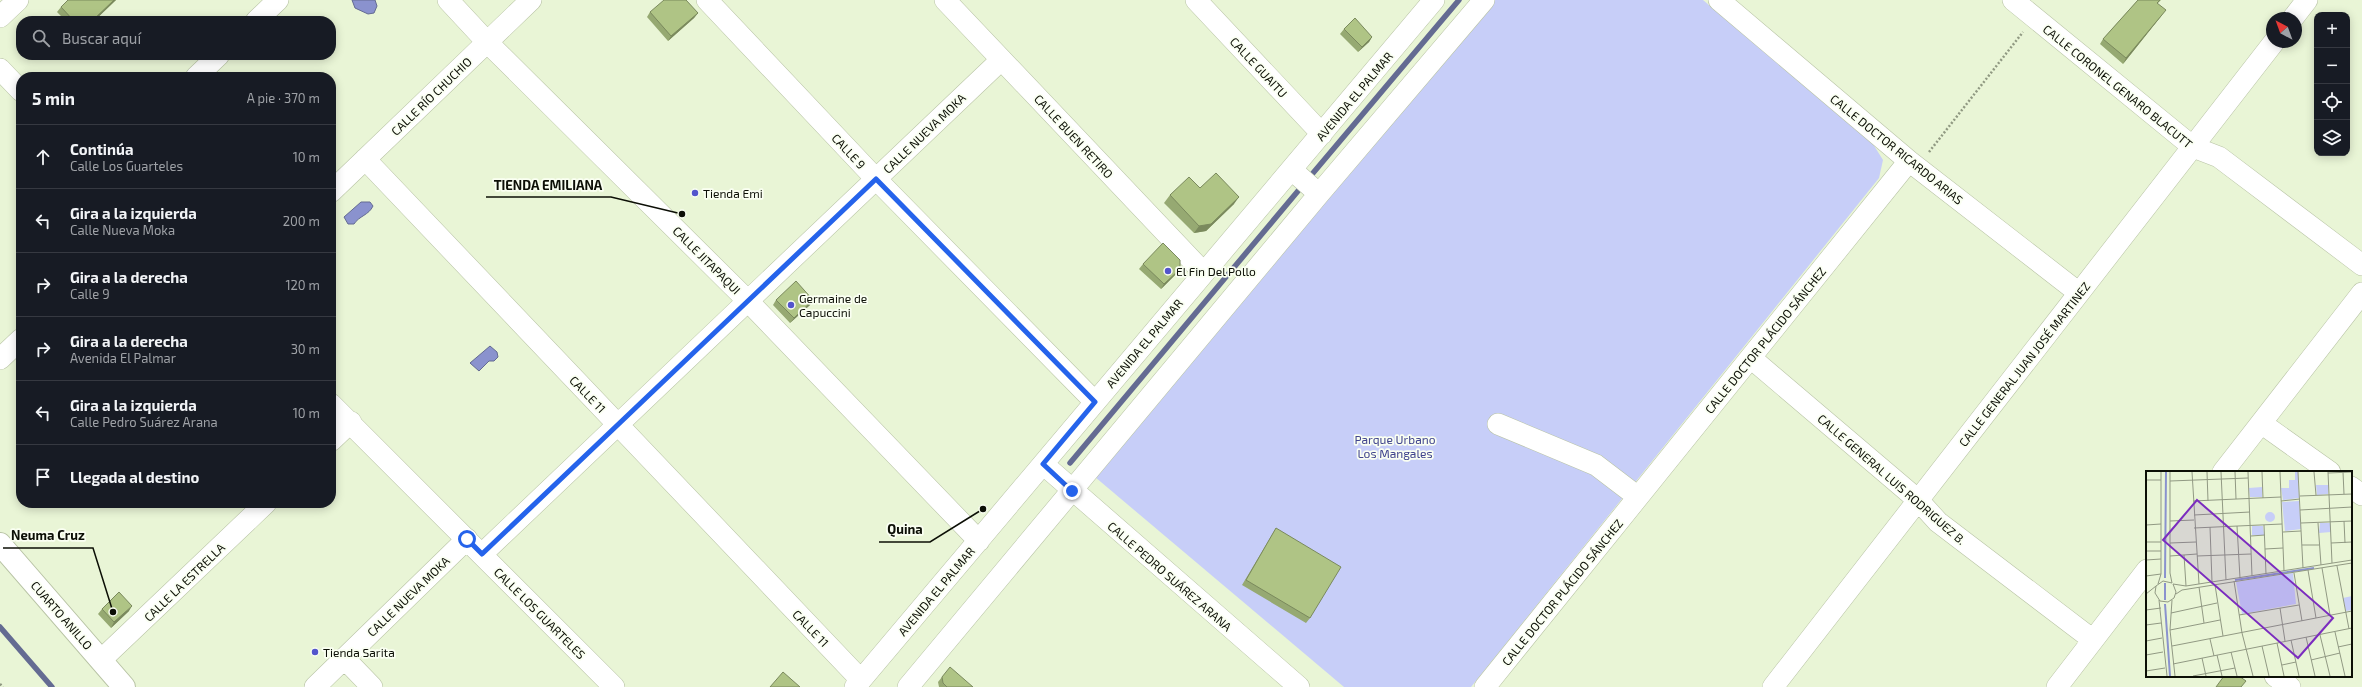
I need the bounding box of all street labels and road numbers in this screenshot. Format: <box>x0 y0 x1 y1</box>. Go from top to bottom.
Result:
street label: CALLE CORONEL GENARO BLACUTT <box>2041 21 2195 151</box>
street label: CALLE GUAITU <box>1228 34 1290 100</box>
street label: AVENIDA EL PALMAR <box>1313 49 1395 143</box>
street label: CALLE RÍO CHUCHIO <box>388 54 474 138</box>
street label: CALLE NUEVA MOKA <box>880 90 968 176</box>
street label: CALLE BUEN RETIRO <box>1032 91 1116 181</box>
street label: CALLE DOCTOR RICARDO ARIAS <box>1828 91 1966 207</box>
street label: CALLE 9 <box>829 131 869 172</box>
street label: CALLE JITAPAQUI <box>670 223 744 297</box>
street label: CALLE DOCTOR PLÁCIDO SÁNCHEZ <box>1702 264 1829 416</box>
street label: CALLE GENERAL JUAN JOSÉ MARTINEZ <box>1955 279 2093 449</box>
street label: AVENIDA EL PALMAR <box>1103 296 1185 390</box>
street label: CALLE 11 <box>567 373 609 415</box>
street label: CALLE GENERAL LUIS RODRIGUEZ B. <box>1815 411 1969 547</box>
street label: CALLE DOCTOR PLÁCIDO SÁNCHEZ <box>1499 516 1626 668</box>
street label: CALLE PEDRO SUÁREZ ARANA <box>1105 518 1235 634</box>
street label: CALLE LA ESTRELLA <box>141 540 228 624</box>
street label: AVENIDA EL PALMAR <box>895 544 977 638</box>
street label: CALLE NUEVA MOKA <box>364 553 452 639</box>
street label: CALLE LOS GUARTELES <box>492 565 589 662</box>
street label: CUARTO ANILLO <box>29 578 95 652</box>
street label: CALLE 11 <box>790 607 832 649</box>

